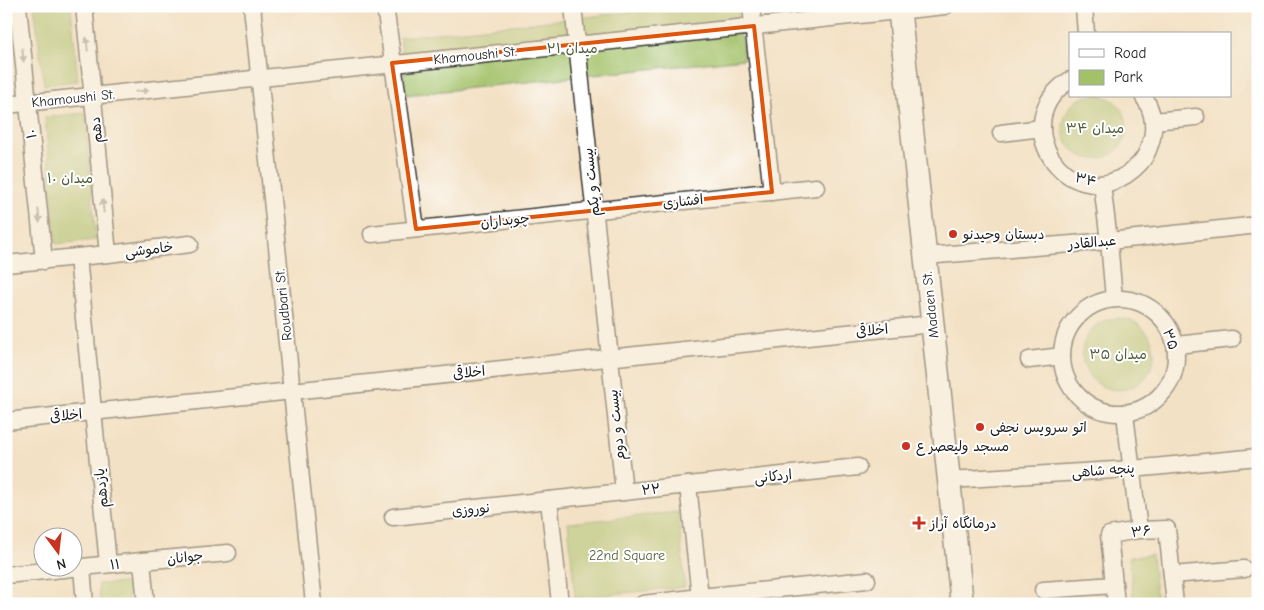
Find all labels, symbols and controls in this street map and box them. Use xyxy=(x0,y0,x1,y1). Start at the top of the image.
legend xyxy=(1069,32,1232,98)
one-way arrow xyxy=(83,36,91,52)
park label: میدان ۲۱ xyxy=(546,40,598,57)
street label: Khamoushi St. xyxy=(433,43,518,68)
text: Road xyxy=(1114,44,1146,62)
one-way arrow xyxy=(19,47,27,63)
text: Park xyxy=(1114,68,1143,86)
street label: Khamoushi St. xyxy=(31,86,116,111)
one-way arrow xyxy=(134,87,150,95)
street label: دهم xyxy=(87,116,108,144)
park label: میدان ۳۴ xyxy=(1066,120,1124,137)
street label: ۱۰ xyxy=(23,128,40,140)
street label: بیست و یکم xyxy=(579,147,606,217)
street label: ۳۴ xyxy=(1073,169,1099,190)
park label: میدان ۱۰ xyxy=(47,170,93,187)
street label: افشاری xyxy=(662,191,704,212)
one-way arrow xyxy=(99,198,107,214)
one-way arrow xyxy=(35,209,43,225)
street label: چوبداران xyxy=(480,209,530,233)
place label: دبستان وحیدنو xyxy=(962,226,1045,243)
marker: دبستان وحیدنو xyxy=(947,228,959,240)
street label: عبدالقادر xyxy=(1066,232,1117,253)
street label: خاموشی xyxy=(124,238,174,261)
street label: Roudbari St. xyxy=(271,268,296,342)
street label: Madaen St. xyxy=(919,271,942,339)
street label: اخلاقی xyxy=(855,320,889,341)
street label: ۳۵ xyxy=(1159,326,1182,352)
park label: میدان ۳۵ xyxy=(1089,346,1147,363)
street label: اخلاقی xyxy=(452,362,486,383)
street label: بیست و دوم xyxy=(604,388,631,461)
street label: اخلاقی xyxy=(49,405,83,426)
place label: اتو سرویس نجفی xyxy=(990,419,1087,437)
marker: اتو سرویس نجفی xyxy=(974,421,986,433)
place label: مسجد ولیعصر ع xyxy=(916,438,1009,456)
marker: مسجد ولیعصر ع xyxy=(900,440,912,452)
street label: پنجه شاهی xyxy=(1071,460,1135,482)
street label: اردکانی xyxy=(753,466,793,487)
street label: یازدهم xyxy=(91,467,114,509)
street label: ۲۲ xyxy=(641,480,661,499)
street label: نوروزی xyxy=(451,499,491,520)
place label: درمانگاه آراز xyxy=(929,515,997,532)
marker: درمانگاه آراز xyxy=(912,516,926,530)
street label: ۳۶ xyxy=(1130,522,1152,541)
north arrow xyxy=(32,528,82,578)
street label: جوانان xyxy=(166,547,204,568)
park label: 22nd Square xyxy=(589,547,665,564)
text: N xyxy=(55,555,68,573)
street label: ۱۱ xyxy=(109,556,121,573)

